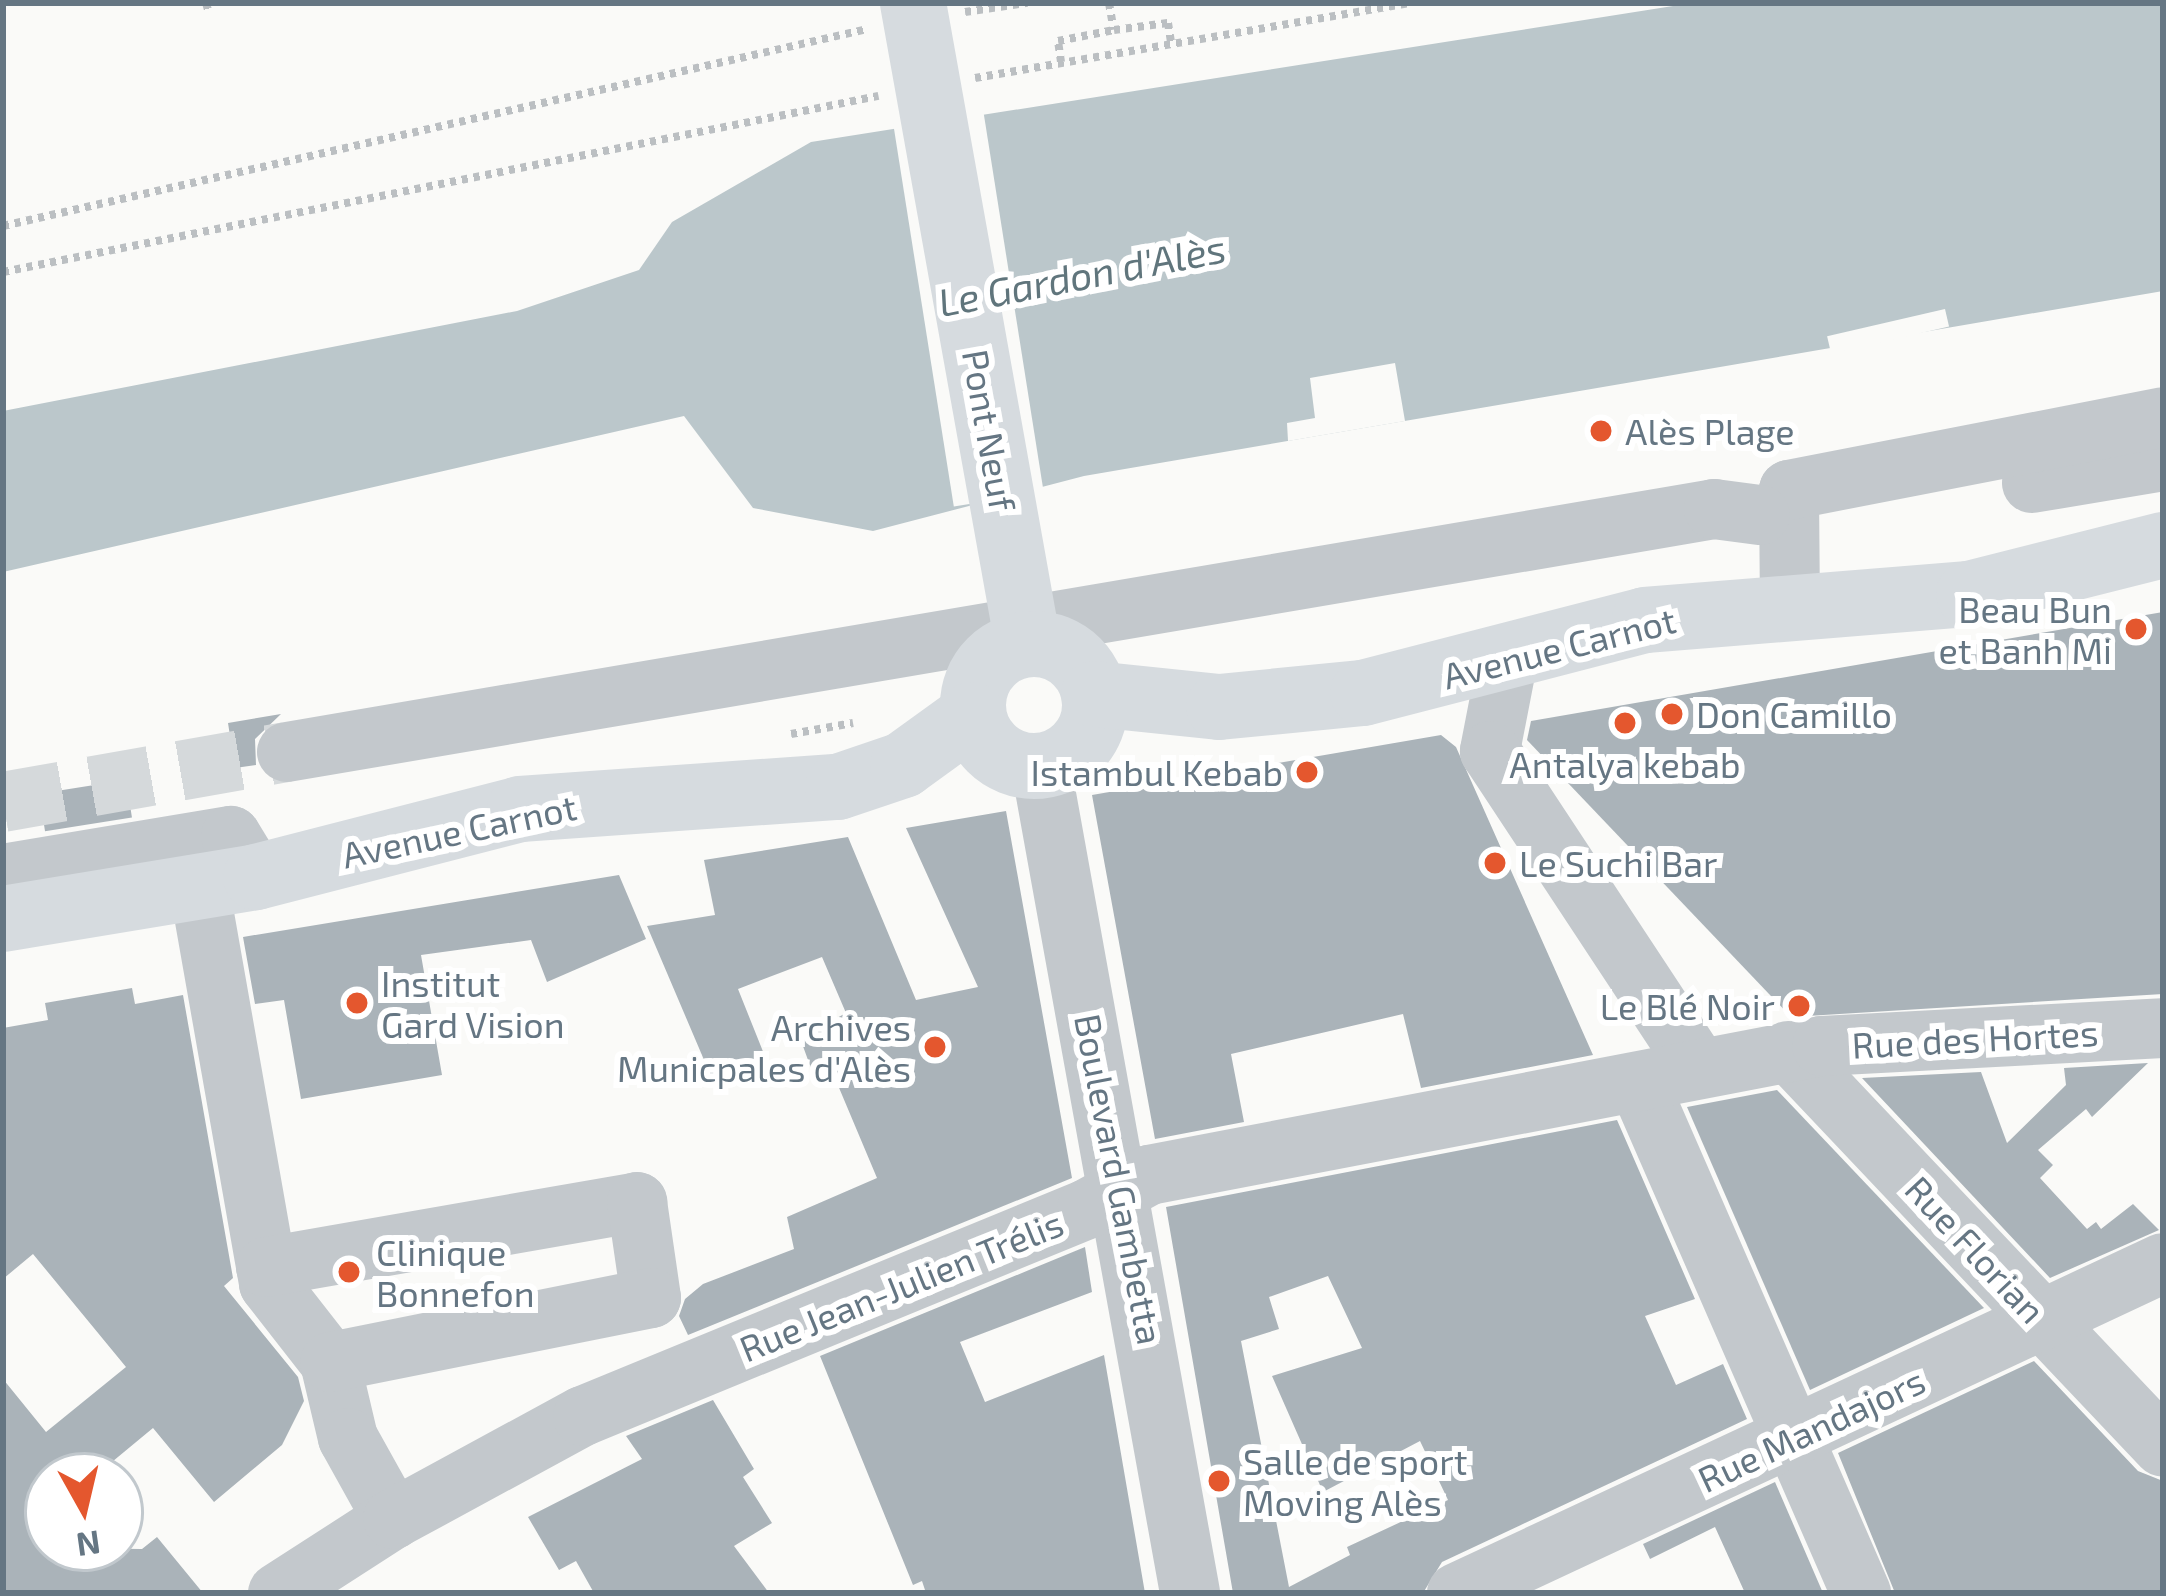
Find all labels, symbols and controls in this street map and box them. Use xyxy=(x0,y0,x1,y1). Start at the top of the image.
water label: Le Gardon d'Alès xyxy=(934,224,1230,326)
street label: Pont Neuf xyxy=(955,346,1025,514)
place label: Alès Plage xyxy=(1625,409,1795,453)
marker: Alès Plage xyxy=(1588,418,1614,444)
place label: Beau Bun et Banh Mi xyxy=(1938,586,2112,671)
street label: Avenue Carnot xyxy=(1438,597,1680,697)
marker: Beau Bun et Banh Mi xyxy=(2123,616,2149,642)
place label: Don Camillo xyxy=(1696,692,1892,736)
marker: Don Camillo xyxy=(1659,701,1685,727)
marker: Antalya kebab xyxy=(1612,710,1638,736)
place label: Antalya kebab xyxy=(1509,742,1741,786)
place label: Istambul Kebab xyxy=(1030,750,1283,794)
marker: Istambul Kebab xyxy=(1294,759,1320,785)
street label: Avenue Carnot xyxy=(338,784,580,876)
place label: Le Suchi Bar xyxy=(1519,841,1718,885)
marker: Le Suchi Bar xyxy=(1482,850,1508,876)
place label: Institut Gard Vision xyxy=(381,960,566,1045)
place label: Le Blé Noir xyxy=(1600,984,1775,1028)
marker: Institut Gard Vision xyxy=(344,990,370,1016)
marker: Le Blé Noir xyxy=(1786,993,1812,1019)
place label: Archives Municpales d'Alès xyxy=(617,1004,911,1089)
street label: Boulevard Gambetta xyxy=(1067,1010,1173,1348)
street label: Rue des Hortes xyxy=(1851,1010,2099,1066)
marker: Archives Municpales d'Alès xyxy=(922,1034,948,1060)
street label: Rue Florian xyxy=(1897,1167,2055,1331)
street label: Rue Jean-Julien Trélis xyxy=(732,1200,1070,1370)
place label: Clinique Bonnefon xyxy=(376,1229,535,1314)
marker: Clinique Bonnefon xyxy=(333,1256,365,1288)
street label: Rue Mandajors xyxy=(1691,1358,1931,1500)
place label: Salle de sport Moving Alès xyxy=(1243,1438,1467,1523)
north arrow xyxy=(24,1452,144,1572)
marker: Salle de sport Moving Alès xyxy=(1206,1468,1232,1494)
text: N xyxy=(74,1523,103,1566)

